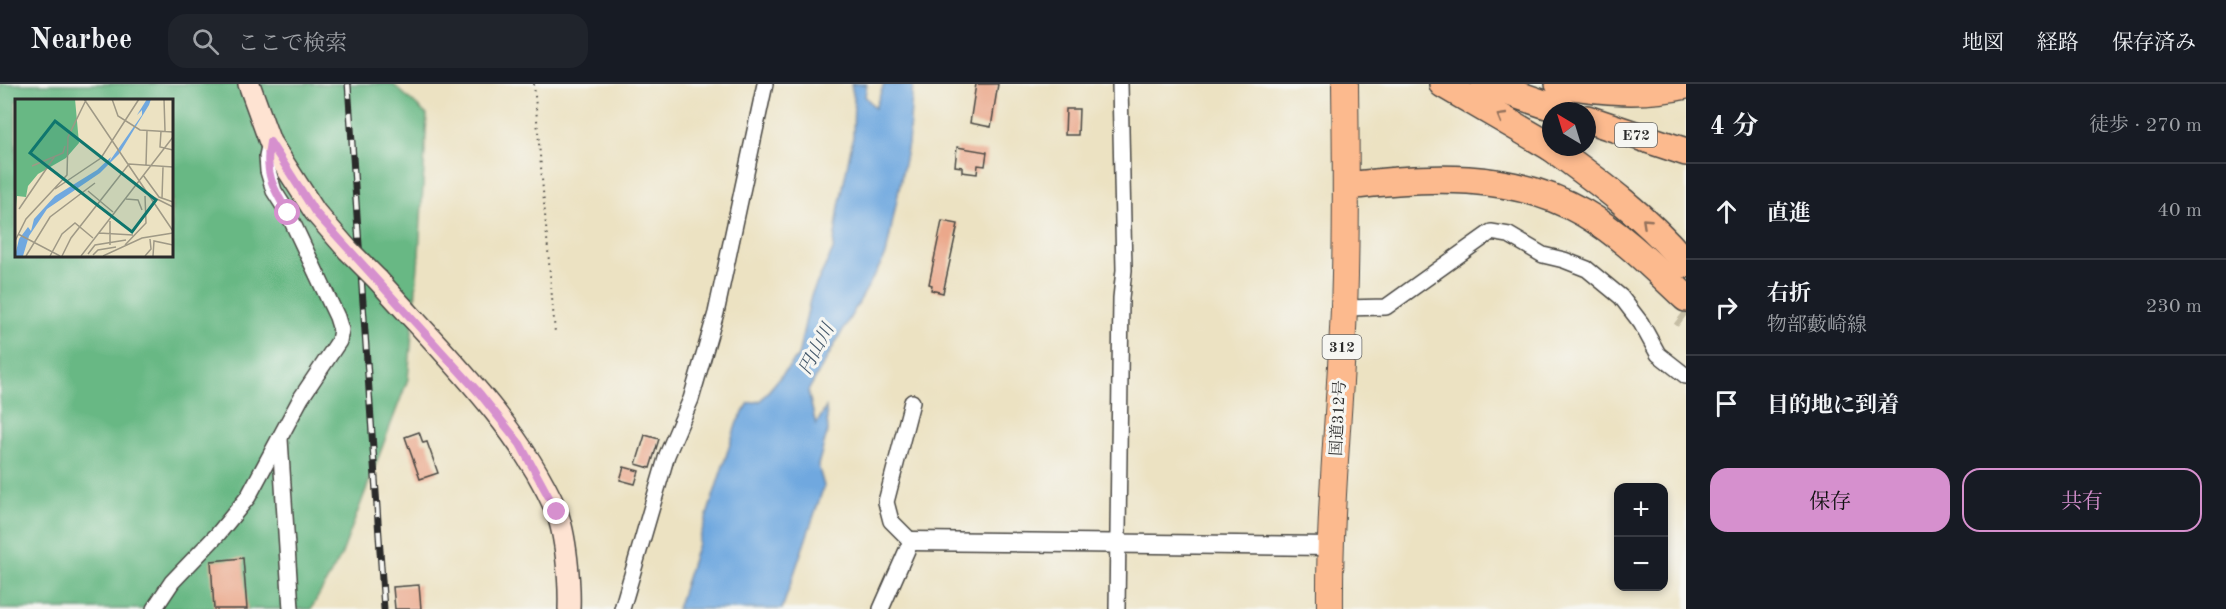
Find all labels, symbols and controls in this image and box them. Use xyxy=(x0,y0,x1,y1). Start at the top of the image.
search box xyxy=(168,14,588,68)
icon: search xyxy=(189,25,222,58)
text: Nearbee xyxy=(30,27,132,55)
text: ここで検索 xyxy=(237,33,347,55)
text: 地図 xyxy=(1962,33,2004,54)
text: 経路 xyxy=(2037,33,2079,54)
text: 保存済み xyxy=(2112,33,2196,54)
inset map xyxy=(15,99,172,256)
north arrow xyxy=(1542,102,1596,156)
one-way arrow xyxy=(1497,112,1507,124)
text: 4 分 xyxy=(1710,114,1758,140)
text: 徒歩 · 270 m xyxy=(2089,116,2202,136)
road number: E72 xyxy=(1615,123,1657,147)
icon: ahead xyxy=(1710,195,1743,228)
route start xyxy=(274,199,300,225)
text: 40 m xyxy=(2157,201,2202,221)
text: 直進 xyxy=(1767,203,1811,225)
one-way arrow xyxy=(1642,218,1652,229)
text: 右折 xyxy=(1767,283,1811,305)
icon: right xyxy=(1710,291,1743,324)
text: 230 m xyxy=(2146,297,2202,317)
text: 物部藪崎線 xyxy=(1767,316,1867,336)
water label: 円山川 xyxy=(795,319,838,378)
road number: 312 xyxy=(1322,335,1362,359)
street label: 国道312号 xyxy=(1327,380,1349,456)
icon: arrive xyxy=(1710,387,1743,420)
text: 目的地に到着 xyxy=(1767,395,1899,417)
button: 保存 xyxy=(1710,468,1950,532)
button: 共有 xyxy=(1962,468,2202,532)
map controls xyxy=(1614,483,1668,591)
button: + xyxy=(1614,483,1668,537)
route end xyxy=(543,498,569,524)
button: − xyxy=(1614,537,1668,591)

